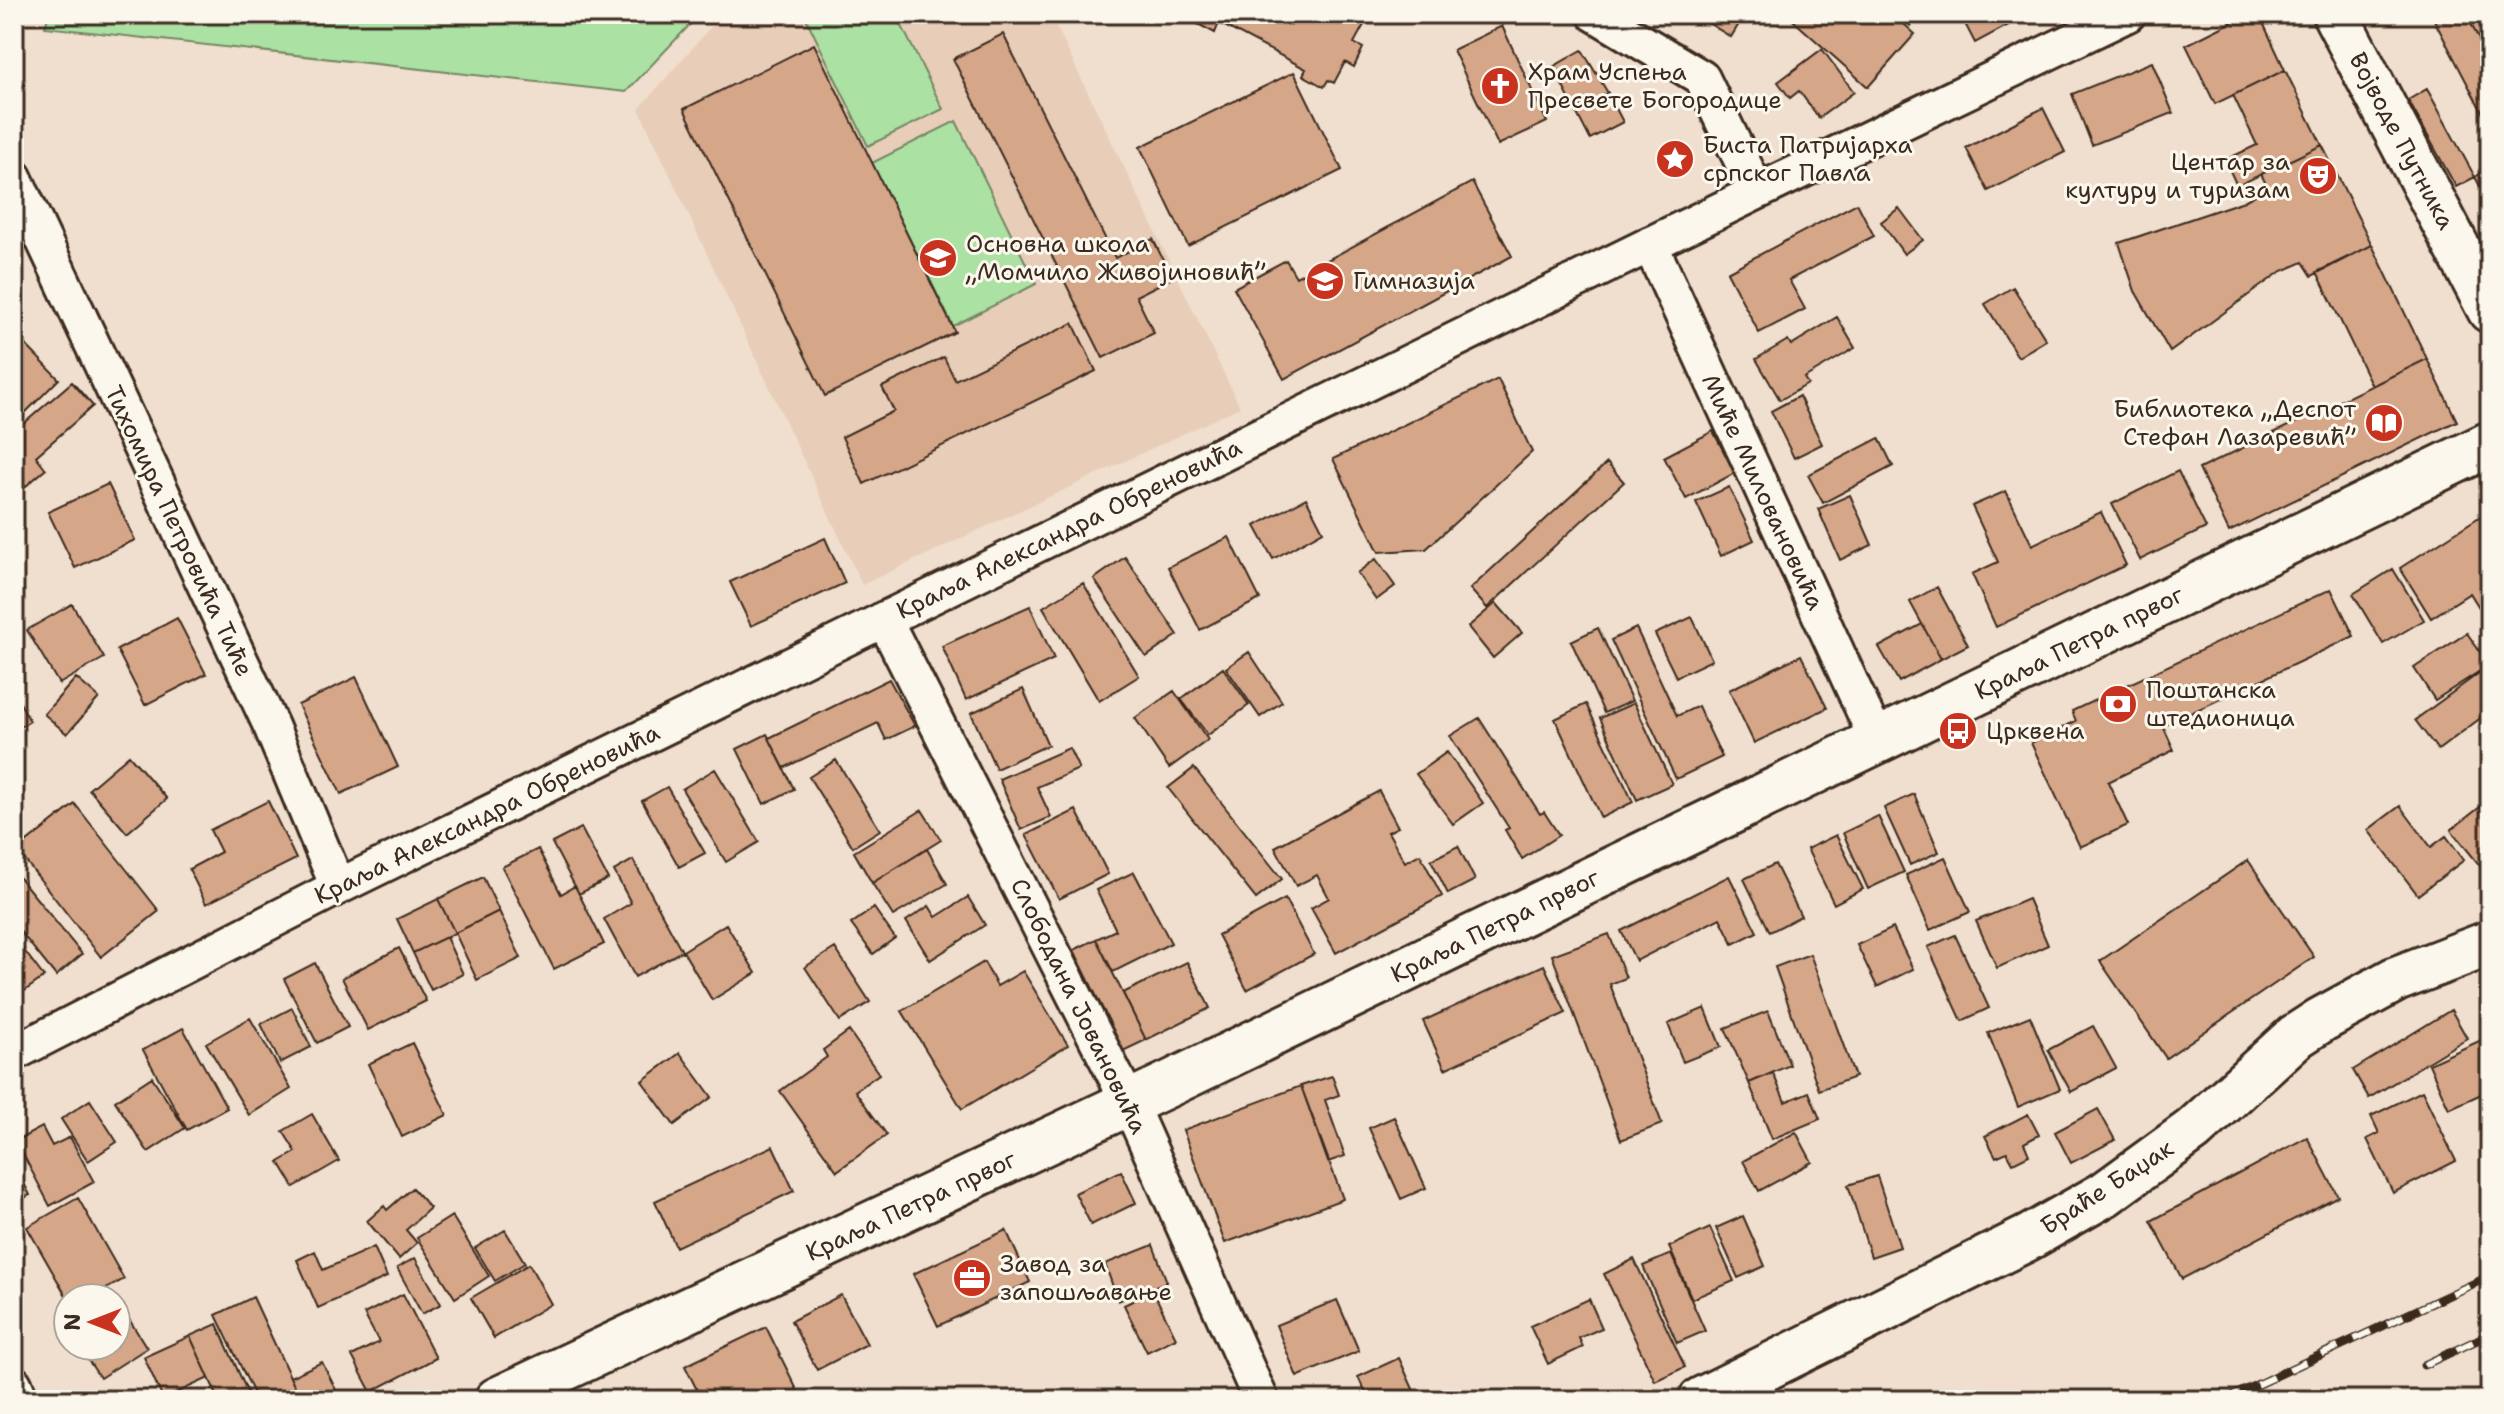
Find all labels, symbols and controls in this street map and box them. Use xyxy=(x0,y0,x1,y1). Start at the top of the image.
street label: Војводе Путника xyxy=(2342,47,2462,235)
place label: Храм Успења Пресвете Богородице xyxy=(1528,56,1782,116)
church icon: Храм Успења Пресвете Богородице xyxy=(1479,65,1521,107)
place label: Биста Патријарха српског Павла xyxy=(1703,129,1912,189)
place icon: Биста Патријарха српског Павла xyxy=(1654,138,1696,180)
place label: Центар за културу и туризам xyxy=(2065,146,2290,206)
theatre icon: Центар за културу и туризам xyxy=(2297,155,2339,197)
place label: Основна школа „Момчило Живојиновић” xyxy=(965,228,1266,288)
school or university icon: Основна школа „Момчило Живојиновић” xyxy=(917,237,959,279)
school or university icon: Гимназија xyxy=(1304,260,1346,302)
place label: Гимназија xyxy=(1353,265,1475,297)
street label: Миће Миловановића xyxy=(1694,369,1832,615)
street label: Тихомира Петровића Тиће xyxy=(97,380,261,682)
place label: Библиотека „Деспот Стефан Лазаревић” xyxy=(2113,393,2357,453)
library icon: Библиотека „Деспот Стефан Лазаревић” xyxy=(2363,402,2405,444)
street label: Краља Александра Обреновића xyxy=(891,431,1247,627)
street label: Краља Петра првог xyxy=(1969,578,2189,708)
place label: Поштанска штедионица xyxy=(2146,674,2295,734)
bank icon: Поштанска штедионица xyxy=(2097,683,2139,725)
bus stop icon: Црквена xyxy=(1937,710,1979,752)
place label: Црквена xyxy=(1986,715,2085,747)
street label: Краља Александра Обреновића xyxy=(309,716,665,912)
street label: Краља Петра првог xyxy=(1385,861,1605,991)
street label: Слободана Јовановића xyxy=(1003,873,1155,1139)
street label: Браће Баџак xyxy=(2034,1132,2180,1242)
street label: Краља Петра првог xyxy=(801,1143,1022,1269)
place label: Завод за запошљавање xyxy=(1000,1248,1172,1308)
office icon: Завод за запошљавање xyxy=(951,1257,993,1299)
north arrow xyxy=(52,1282,132,1362)
text: N xyxy=(58,1313,87,1331)

